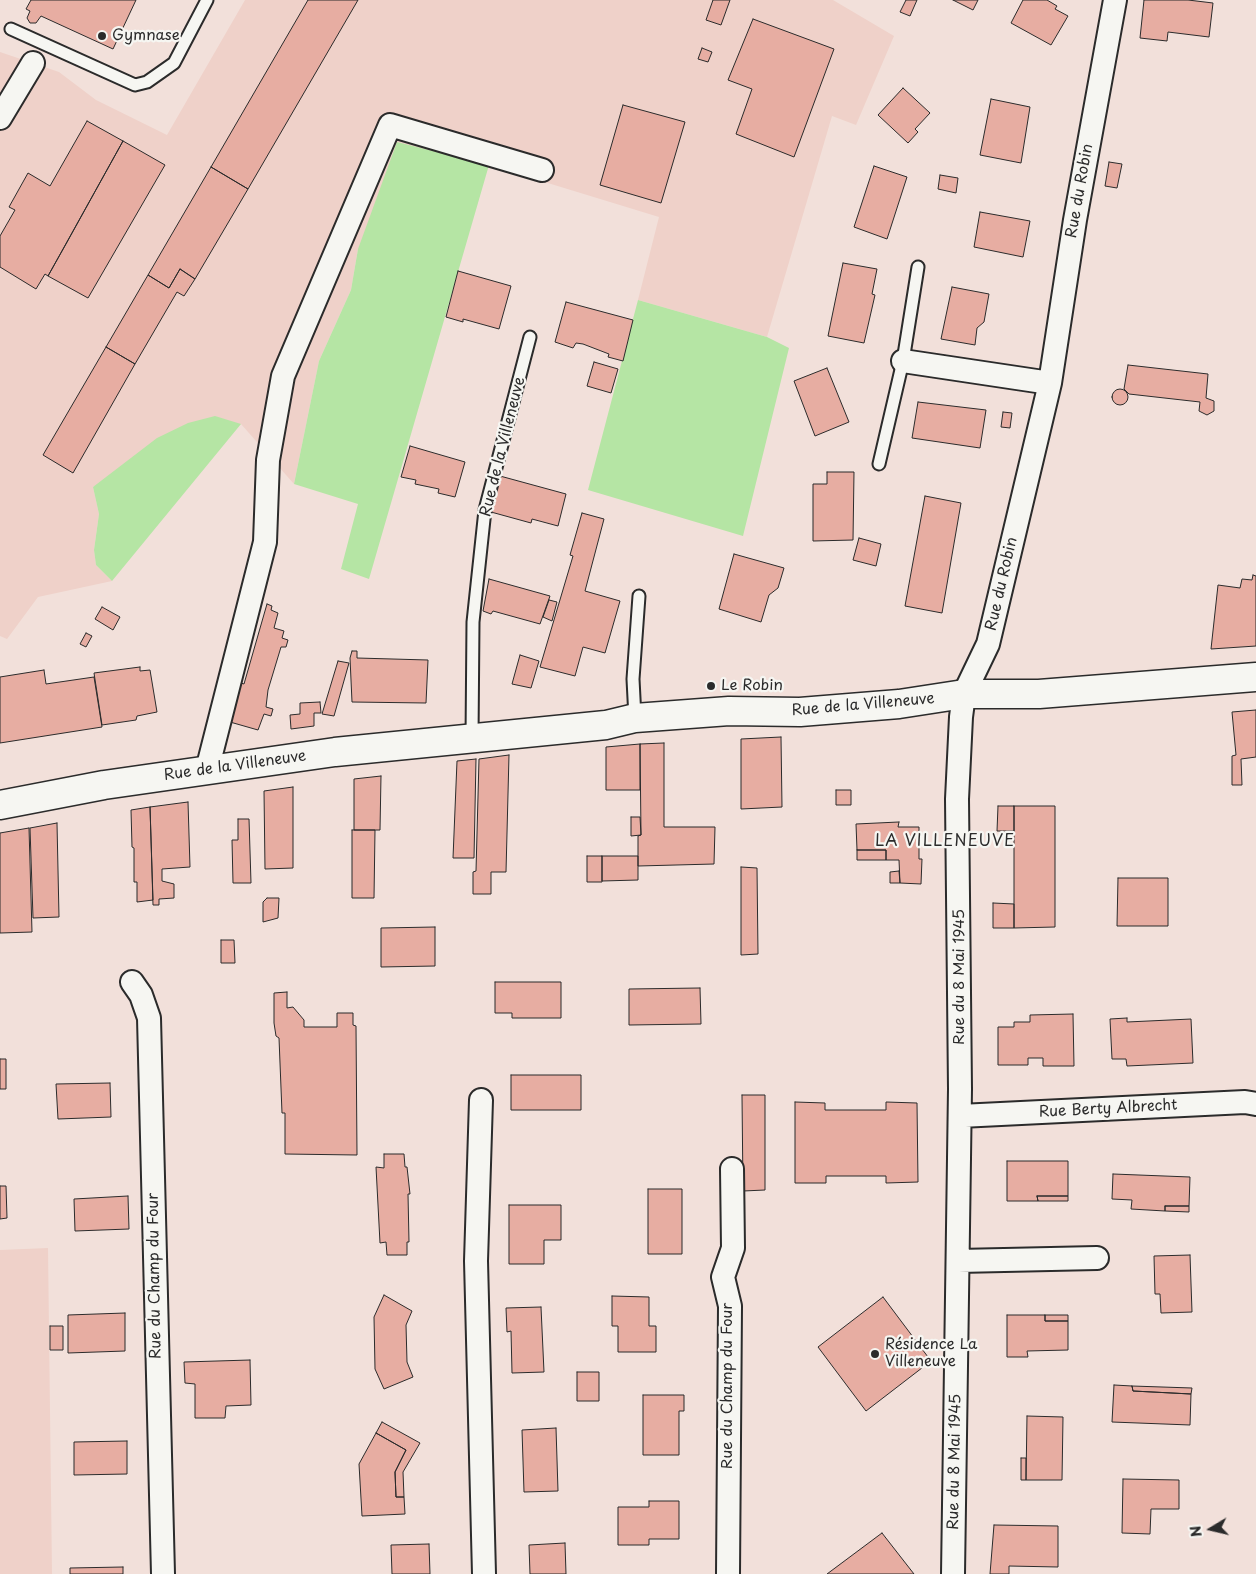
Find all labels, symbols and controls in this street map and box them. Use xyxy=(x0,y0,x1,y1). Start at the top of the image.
place label: Gymnase xyxy=(112,27,180,45)
marker: Gymnase xyxy=(96,30,108,42)
street label: Rue du Robin xyxy=(1063,142,1097,240)
street label: Rue de la Villeneuve xyxy=(477,375,529,519)
street label: Rue du Robin xyxy=(982,535,1022,633)
place label: Le Robin xyxy=(721,677,783,695)
marker: Le Robin xyxy=(705,680,717,692)
street label: Rue de la Villeneuve xyxy=(791,690,935,720)
street label: Rue de la Villeneuve xyxy=(163,747,307,785)
district label: LA VILLENEUVE xyxy=(875,832,1015,852)
street label: Rue du 8 Mai 1945 xyxy=(951,909,969,1045)
street label: Rue Berty Albrecht xyxy=(1038,1096,1178,1122)
street label: Rue du Champ du Four xyxy=(145,1193,165,1359)
street label: Rue du Champ du Four xyxy=(719,1303,737,1469)
place label: Résidence La Villeneuve xyxy=(885,1336,977,1371)
marker: Résidence La Villeneuve xyxy=(869,1348,881,1360)
street label: Rue du 8 Mai 1945 xyxy=(945,1394,965,1530)
north arrow xyxy=(1186,1504,1236,1554)
text: N xyxy=(1184,1524,1207,1539)

